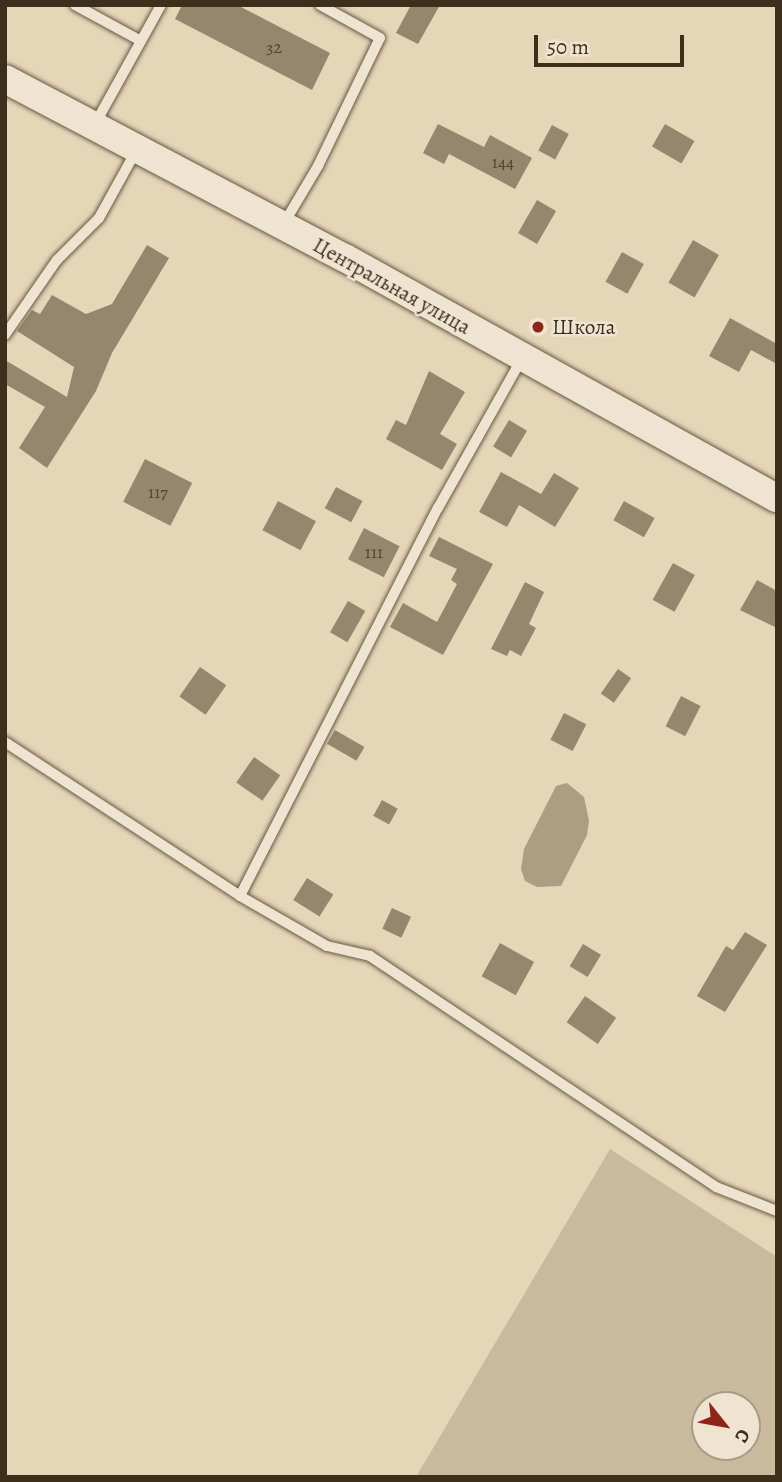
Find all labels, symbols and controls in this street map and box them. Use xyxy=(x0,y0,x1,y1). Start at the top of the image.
scale bar xyxy=(537,21,688,65)
text: 50 m xyxy=(547,33,589,61)
house number: 32 xyxy=(266,36,282,58)
house number: 144 xyxy=(492,151,514,173)
street label: Центральная улица xyxy=(309,232,475,340)
place label: Школа xyxy=(552,314,615,340)
marker: Школа xyxy=(530,319,546,335)
house number: 117 xyxy=(148,481,168,503)
house number: 111 xyxy=(365,541,383,563)
north arrow xyxy=(691,1391,761,1461)
text: С xyxy=(728,1424,756,1448)

